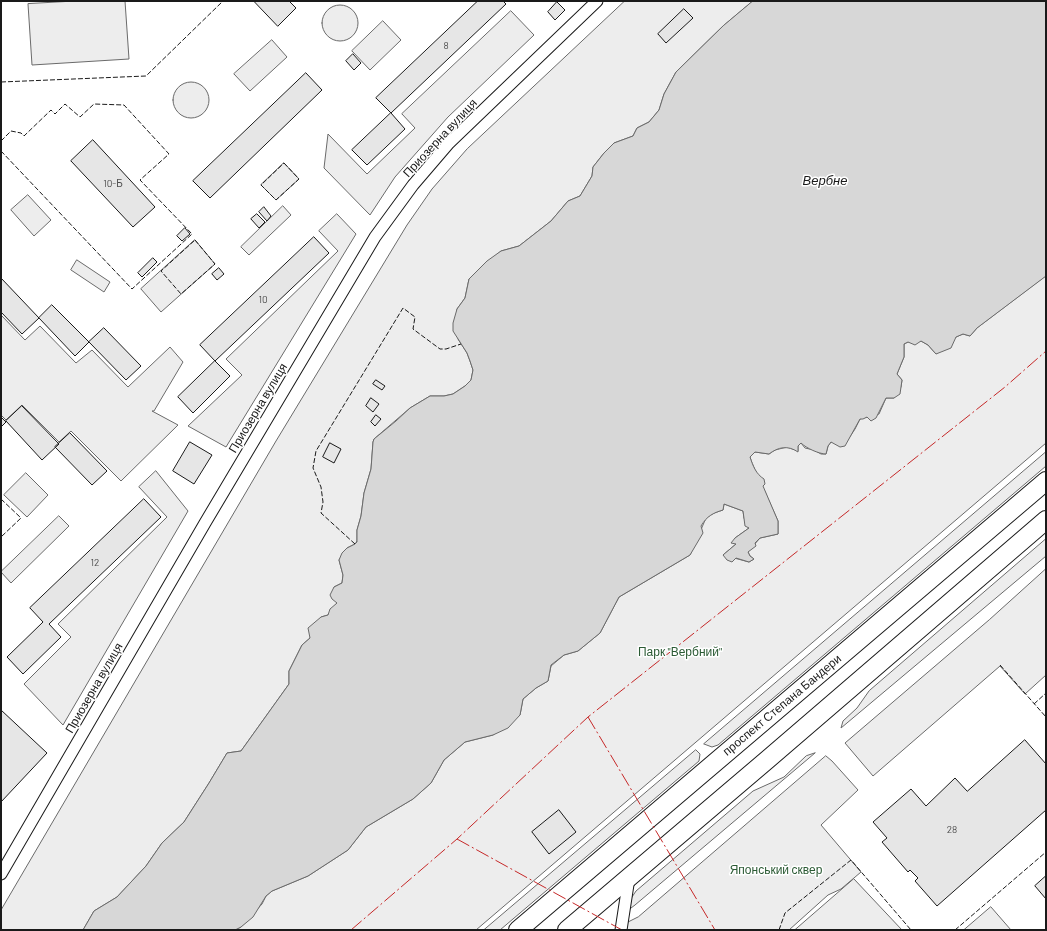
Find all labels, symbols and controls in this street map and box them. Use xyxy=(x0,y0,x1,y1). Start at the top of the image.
house number: 8 xyxy=(443,40,449,52)
street label: Приозерна вулиця xyxy=(400,96,480,180)
water label: Вербне xyxy=(803,173,847,189)
house number: 10-Б xyxy=(103,178,123,190)
house number: 10 xyxy=(258,294,268,306)
street label: Приозерна вулиця xyxy=(226,361,290,455)
house number: 12 xyxy=(91,557,99,569)
street label: Приозерна вулиця xyxy=(62,640,126,736)
park label: Парк "Вербний" xyxy=(638,645,722,659)
street label: проспект Степана Бандери xyxy=(720,651,844,759)
house number: 28 xyxy=(947,824,957,836)
park label: Японський сквер xyxy=(730,863,822,877)

